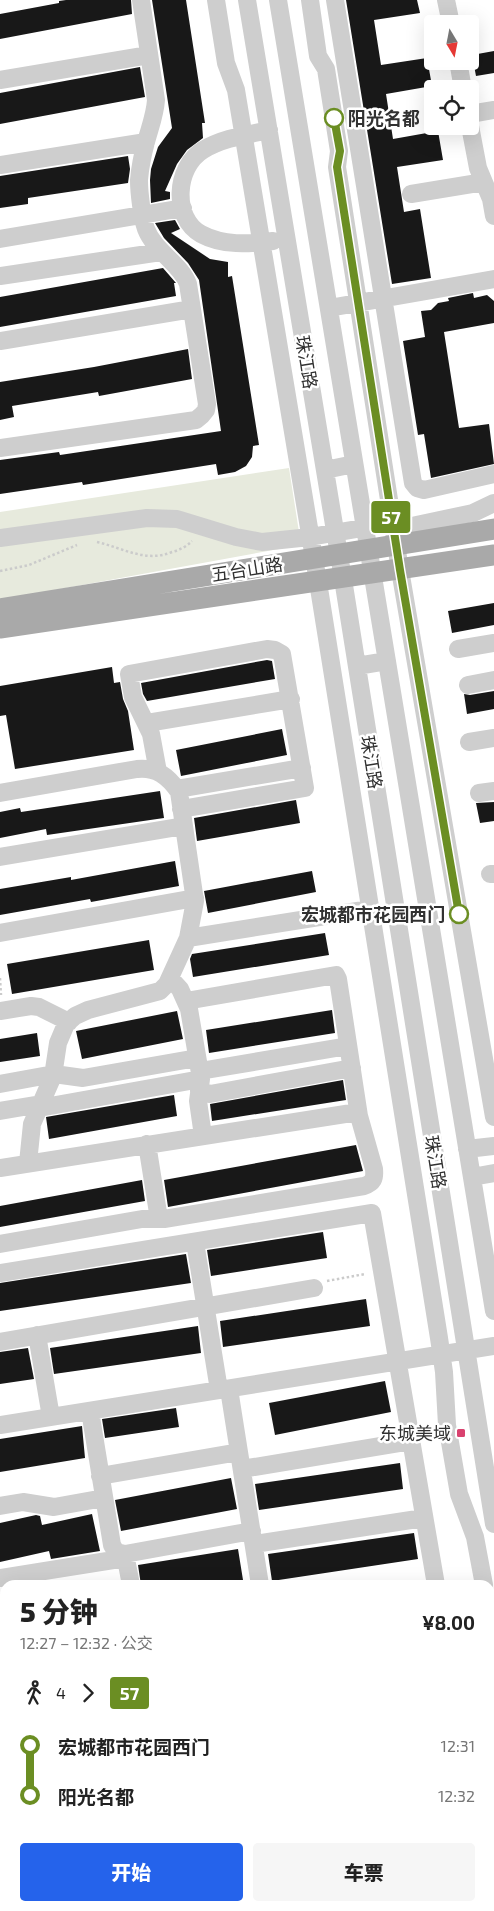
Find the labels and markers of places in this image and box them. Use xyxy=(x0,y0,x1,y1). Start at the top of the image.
place label: 阳光名都 xyxy=(348,107,420,129)
marker: 阳光名都 xyxy=(324,108,344,128)
place label: 宏城都市花园西门 xyxy=(301,903,445,925)
marker: 宏城都市花园西门 xyxy=(449,904,469,924)
place label: 东城美域 xyxy=(379,1422,451,1444)
marker: 东城美域 xyxy=(455,1427,467,1439)

